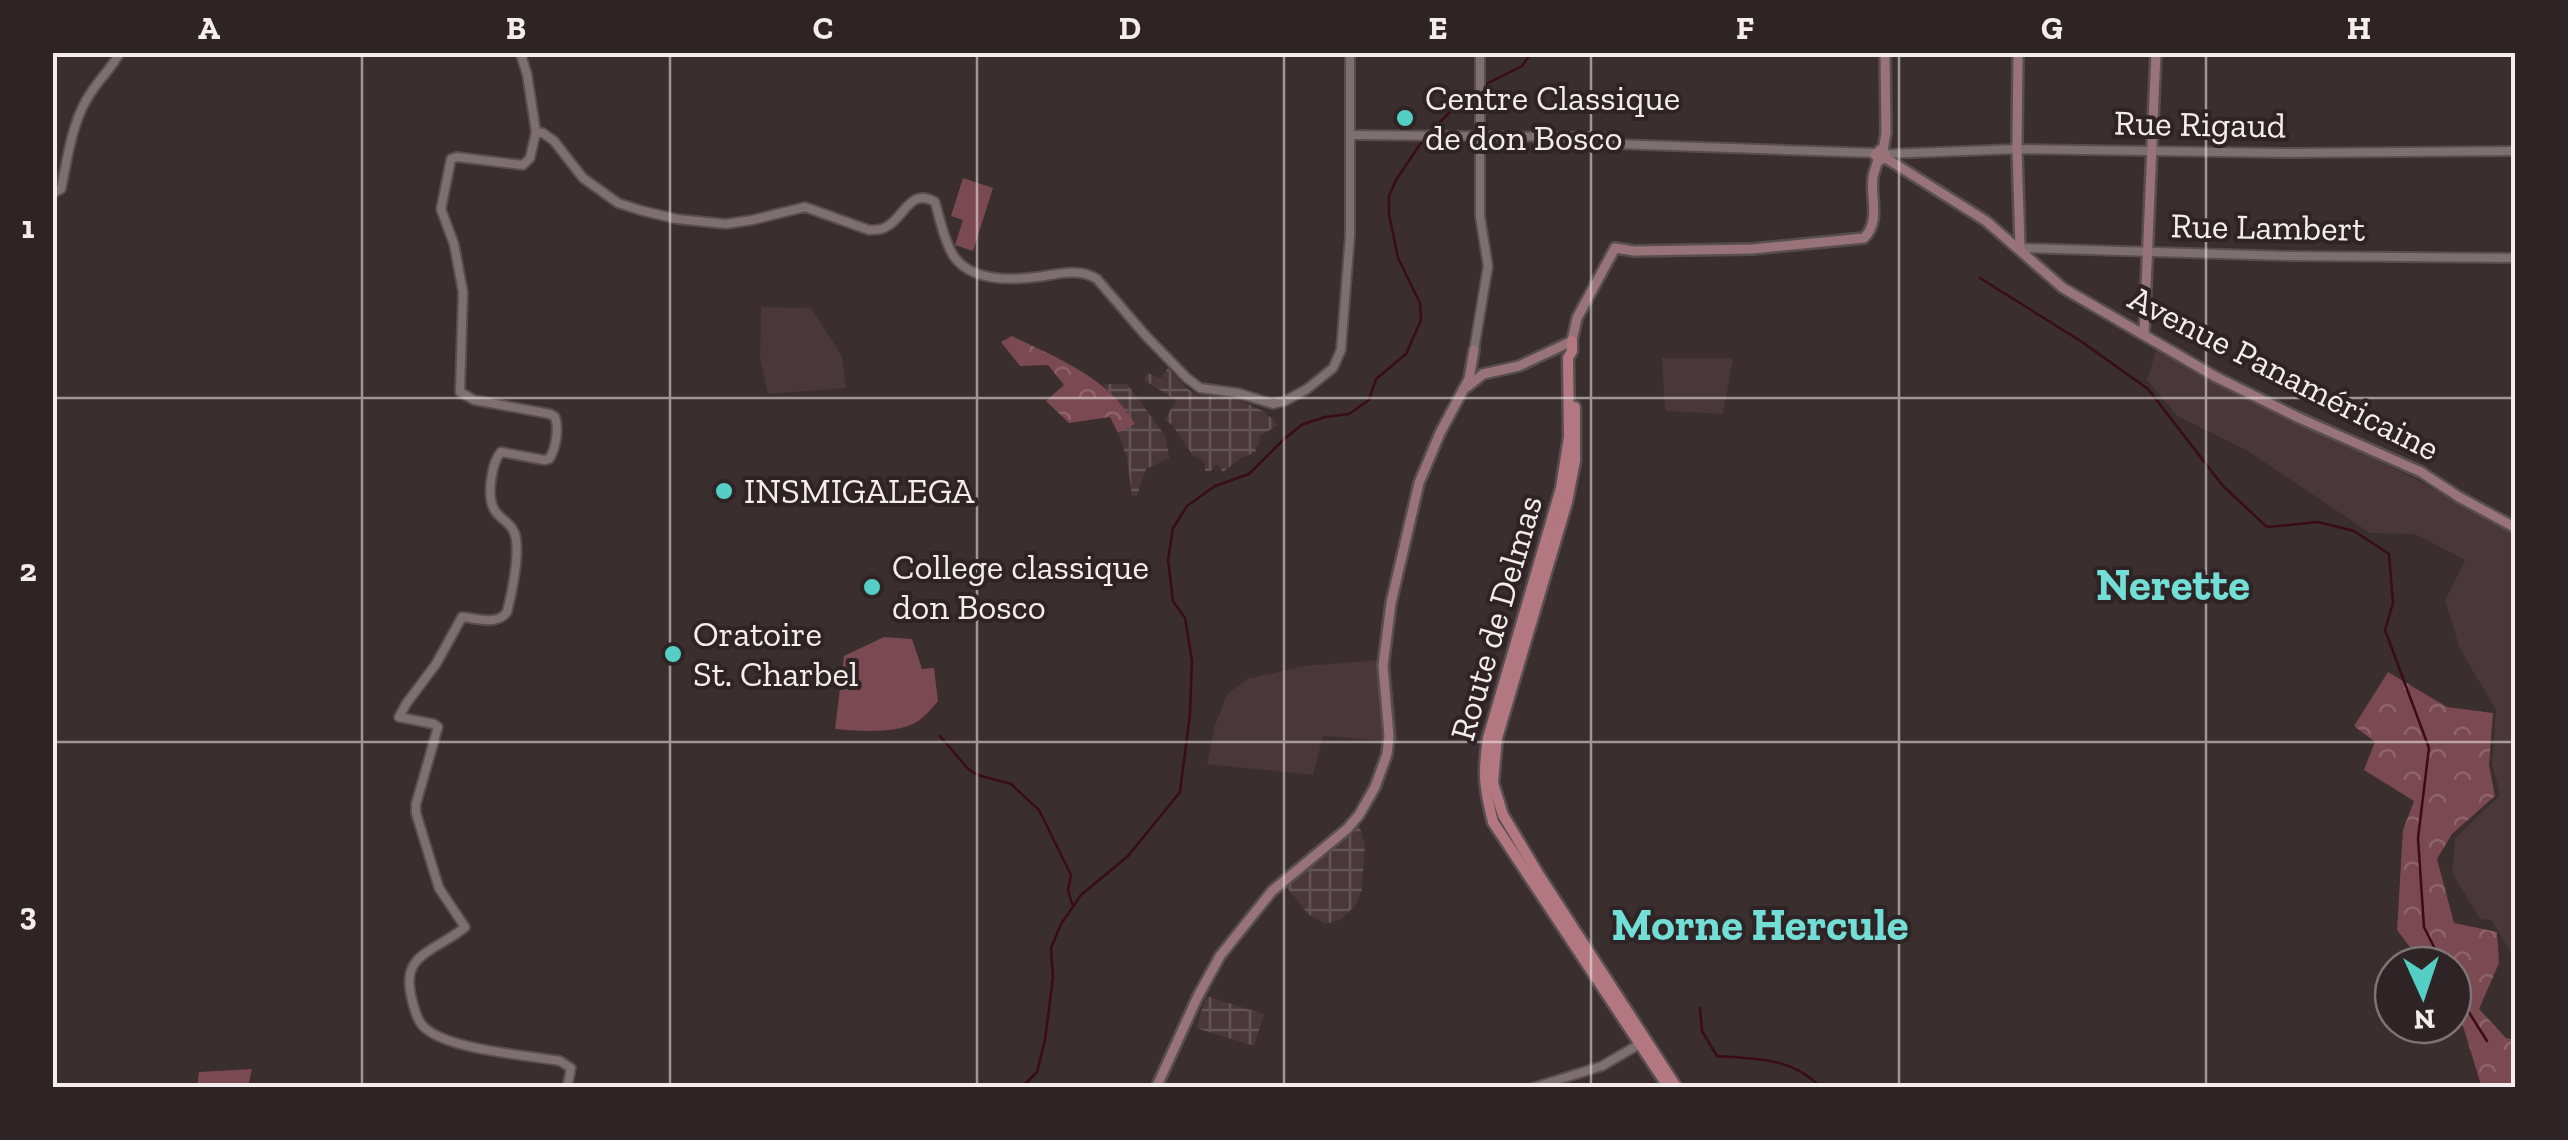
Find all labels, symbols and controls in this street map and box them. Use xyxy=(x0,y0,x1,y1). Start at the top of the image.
text: A xyxy=(198,9,220,47)
text: B xyxy=(506,9,526,47)
text: C xyxy=(813,9,833,47)
text: D xyxy=(1119,9,1141,47)
text: E xyxy=(1429,9,1447,47)
text: F xyxy=(1736,9,1754,47)
text: G xyxy=(2041,9,2063,47)
text: H xyxy=(2347,9,2371,47)
place label: Centre Classique de don Bosco xyxy=(1425,77,1680,159)
street label: Rue Rigaud xyxy=(2114,102,2286,146)
marker: Centre Classique de don Bosco xyxy=(1394,107,1416,129)
street label: Rue Lambert xyxy=(2170,204,2366,250)
text: 1 xyxy=(22,208,35,246)
street label: Avenue Panaméricaine xyxy=(2122,276,2446,470)
place label: INSMIGALEGA xyxy=(744,470,975,512)
marker: INSMIGALEGA xyxy=(713,480,735,502)
street label: Route de Delmas xyxy=(1441,491,1551,745)
place label: College classique don Bosco xyxy=(892,546,1149,628)
text: 2 xyxy=(19,551,37,589)
district label: Nerette xyxy=(2096,558,2250,612)
marker: College classique don Bosco xyxy=(861,576,883,598)
place label: Oratoire St. Charbel xyxy=(693,613,858,695)
marker: Oratoire St. Charbel xyxy=(662,643,684,665)
text: 3 xyxy=(19,895,37,933)
district label: Morne Hercule xyxy=(1612,898,1908,952)
north arrow xyxy=(2373,945,2473,1045)
text: N xyxy=(2413,1002,2436,1037)

